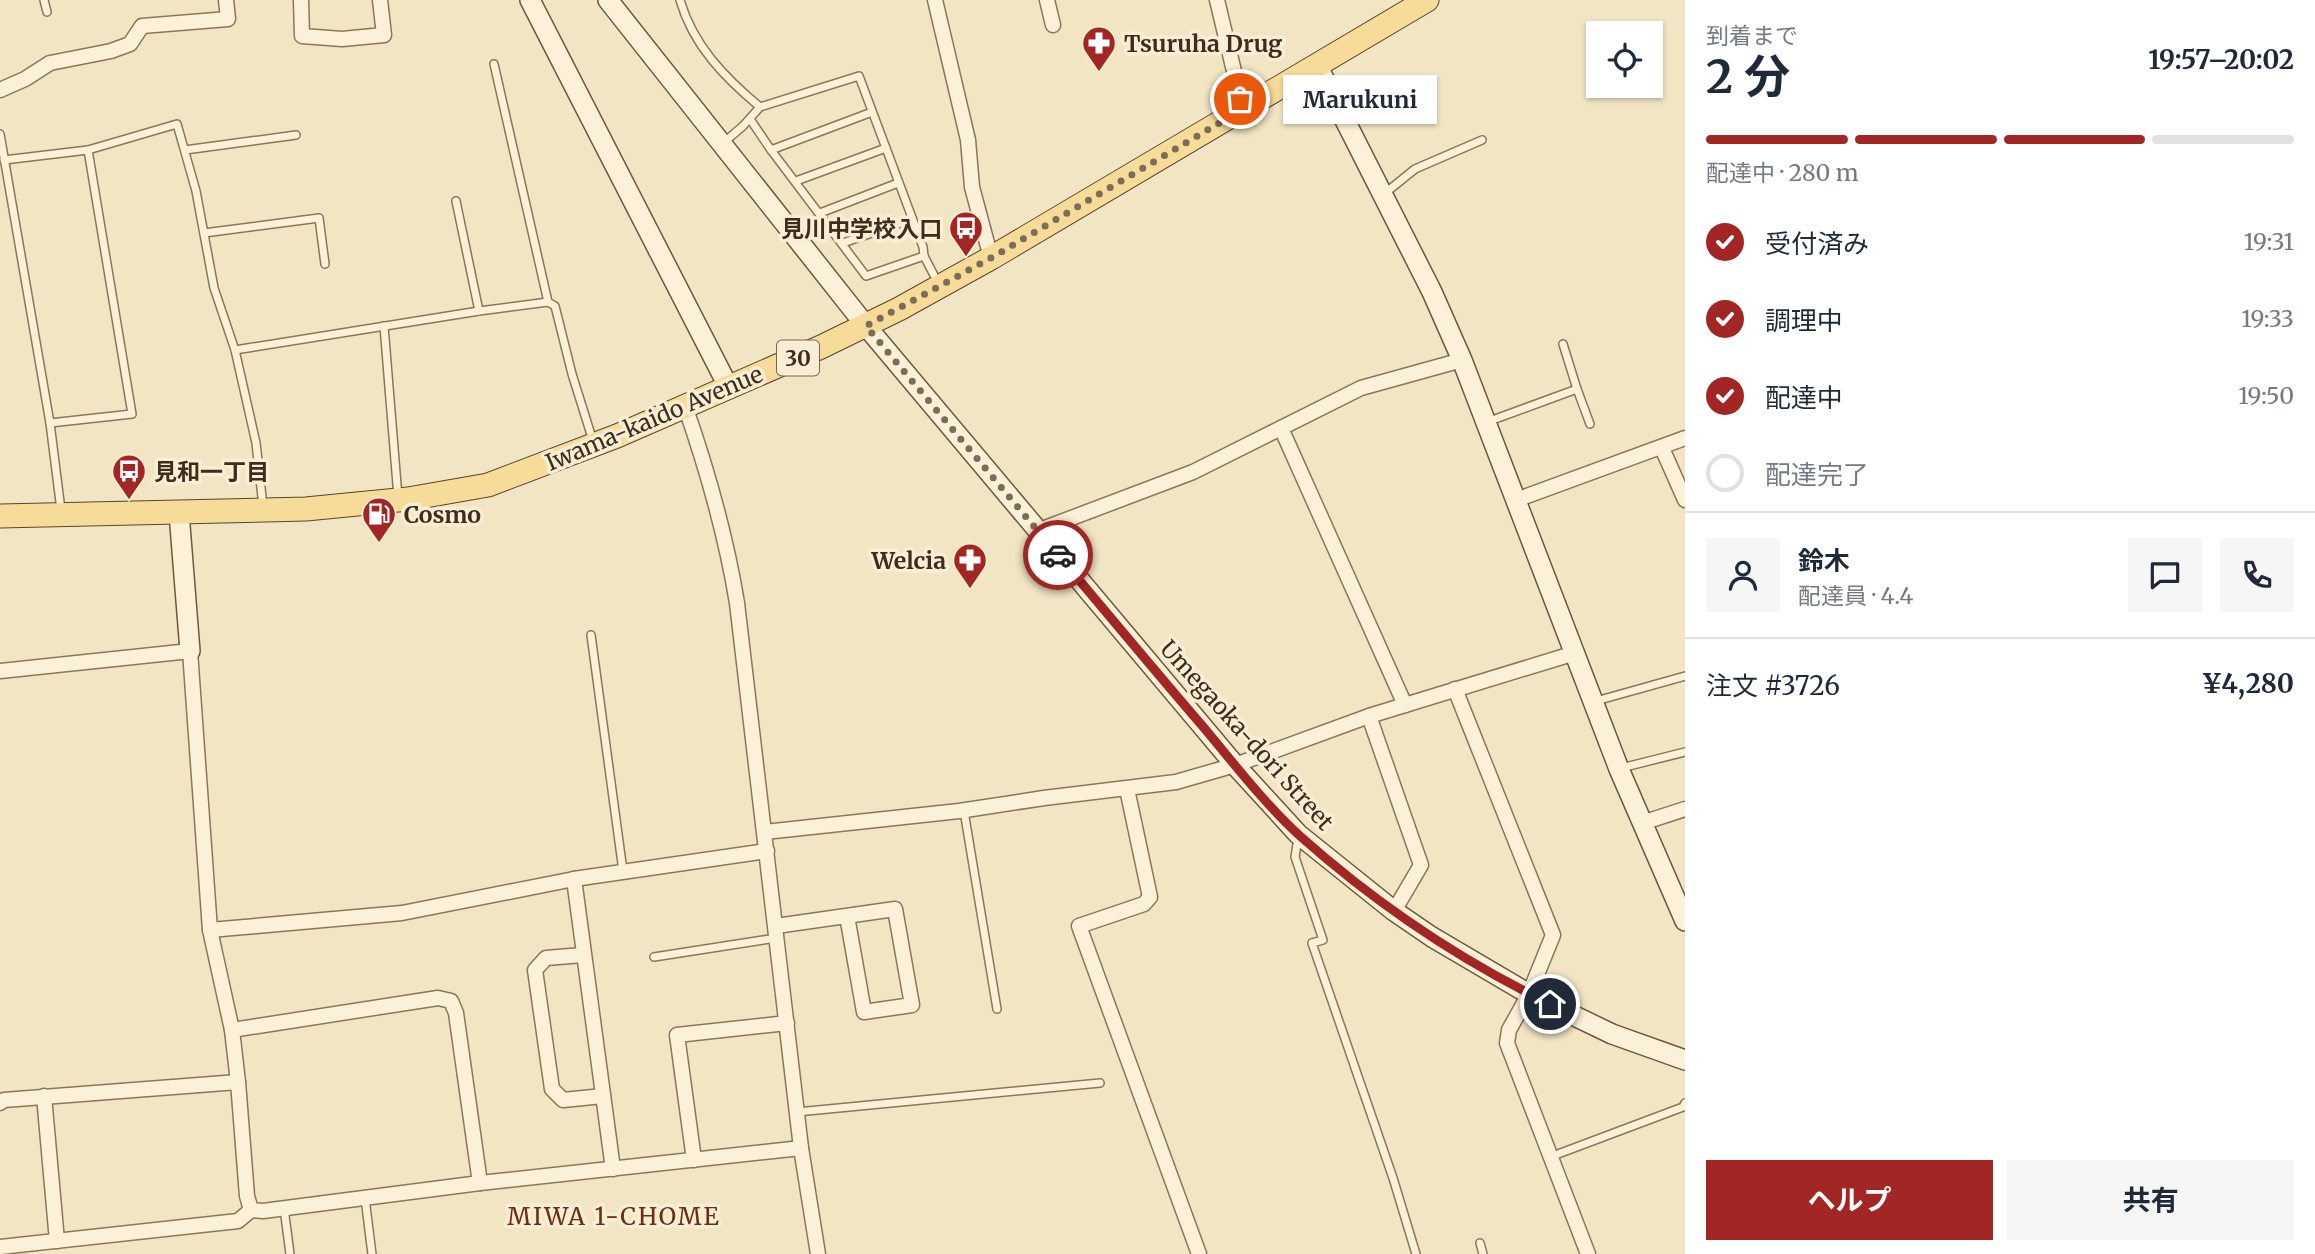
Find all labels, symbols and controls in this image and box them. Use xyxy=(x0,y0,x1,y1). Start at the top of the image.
map controls xyxy=(1586,21,1663,98)
button: locate xyxy=(1586,21,1663,98)
text: 到着まで xyxy=(1706,21,1798,50)
pharmacy icon: Tsuruha Drug xyxy=(1080,24,1118,73)
place label: Tsuruha Drug xyxy=(1124,29,1283,58)
text: 19:57–20:02 xyxy=(2148,43,2294,76)
text: 2 分 xyxy=(1706,48,1790,106)
pin xyxy=(1210,69,1270,129)
callout: Marukuni xyxy=(1282,74,1436,124)
icon: bag xyxy=(1221,80,1259,118)
text: Marukuni xyxy=(1303,85,1417,114)
text: 配達中 · 280 m xyxy=(1706,158,1859,187)
bus stop icon: 見川中学校入口 xyxy=(947,209,985,258)
place label: 見川中学校入口 xyxy=(781,214,942,243)
icon: check xyxy=(1706,223,1744,261)
text: 受付済み xyxy=(1765,227,1869,260)
text: 19:31 xyxy=(2244,227,2294,256)
icon: check xyxy=(1706,300,1744,338)
text: 調理中 xyxy=(1765,304,1843,337)
text: 19:33 xyxy=(2241,304,2294,333)
road number: 30 xyxy=(777,340,819,376)
street label: Iwama-kaido Avenue xyxy=(541,359,767,477)
icon: check xyxy=(1706,377,1744,415)
text: 配達中 xyxy=(1765,381,1843,414)
text: 19:50 xyxy=(2238,381,2294,410)
bus stop icon: 見和一丁目 xyxy=(110,452,148,501)
place label: 見和一丁目 xyxy=(154,457,269,486)
text: 配達完了 xyxy=(1765,458,1869,491)
fuel station icon: Cosmo xyxy=(360,495,398,544)
place label: Cosmo xyxy=(404,500,481,529)
courier xyxy=(1023,520,1093,590)
icon: car xyxy=(1039,536,1077,574)
button: person xyxy=(1706,538,1780,612)
button: chat xyxy=(2128,538,2202,612)
button: phone xyxy=(2220,538,2294,612)
pharmacy icon: Welcia xyxy=(951,541,989,590)
text: 鈴木 xyxy=(1798,544,1850,577)
place label: Welcia xyxy=(871,546,946,575)
text: 配達員 · 4.4 xyxy=(1798,581,1914,610)
street label: Umegaoka-dori Street xyxy=(1154,634,1340,836)
text: ¥4,280 xyxy=(2202,667,2294,700)
text: 注文 #3726 xyxy=(1706,669,1840,702)
pin xyxy=(1520,974,1580,1034)
icon: home xyxy=(1531,985,1569,1023)
button: ヘルプ xyxy=(1706,1160,1993,1240)
button: 共有 xyxy=(2007,1160,2294,1240)
district label: MIWA 1-CHOME xyxy=(507,1201,721,1232)

